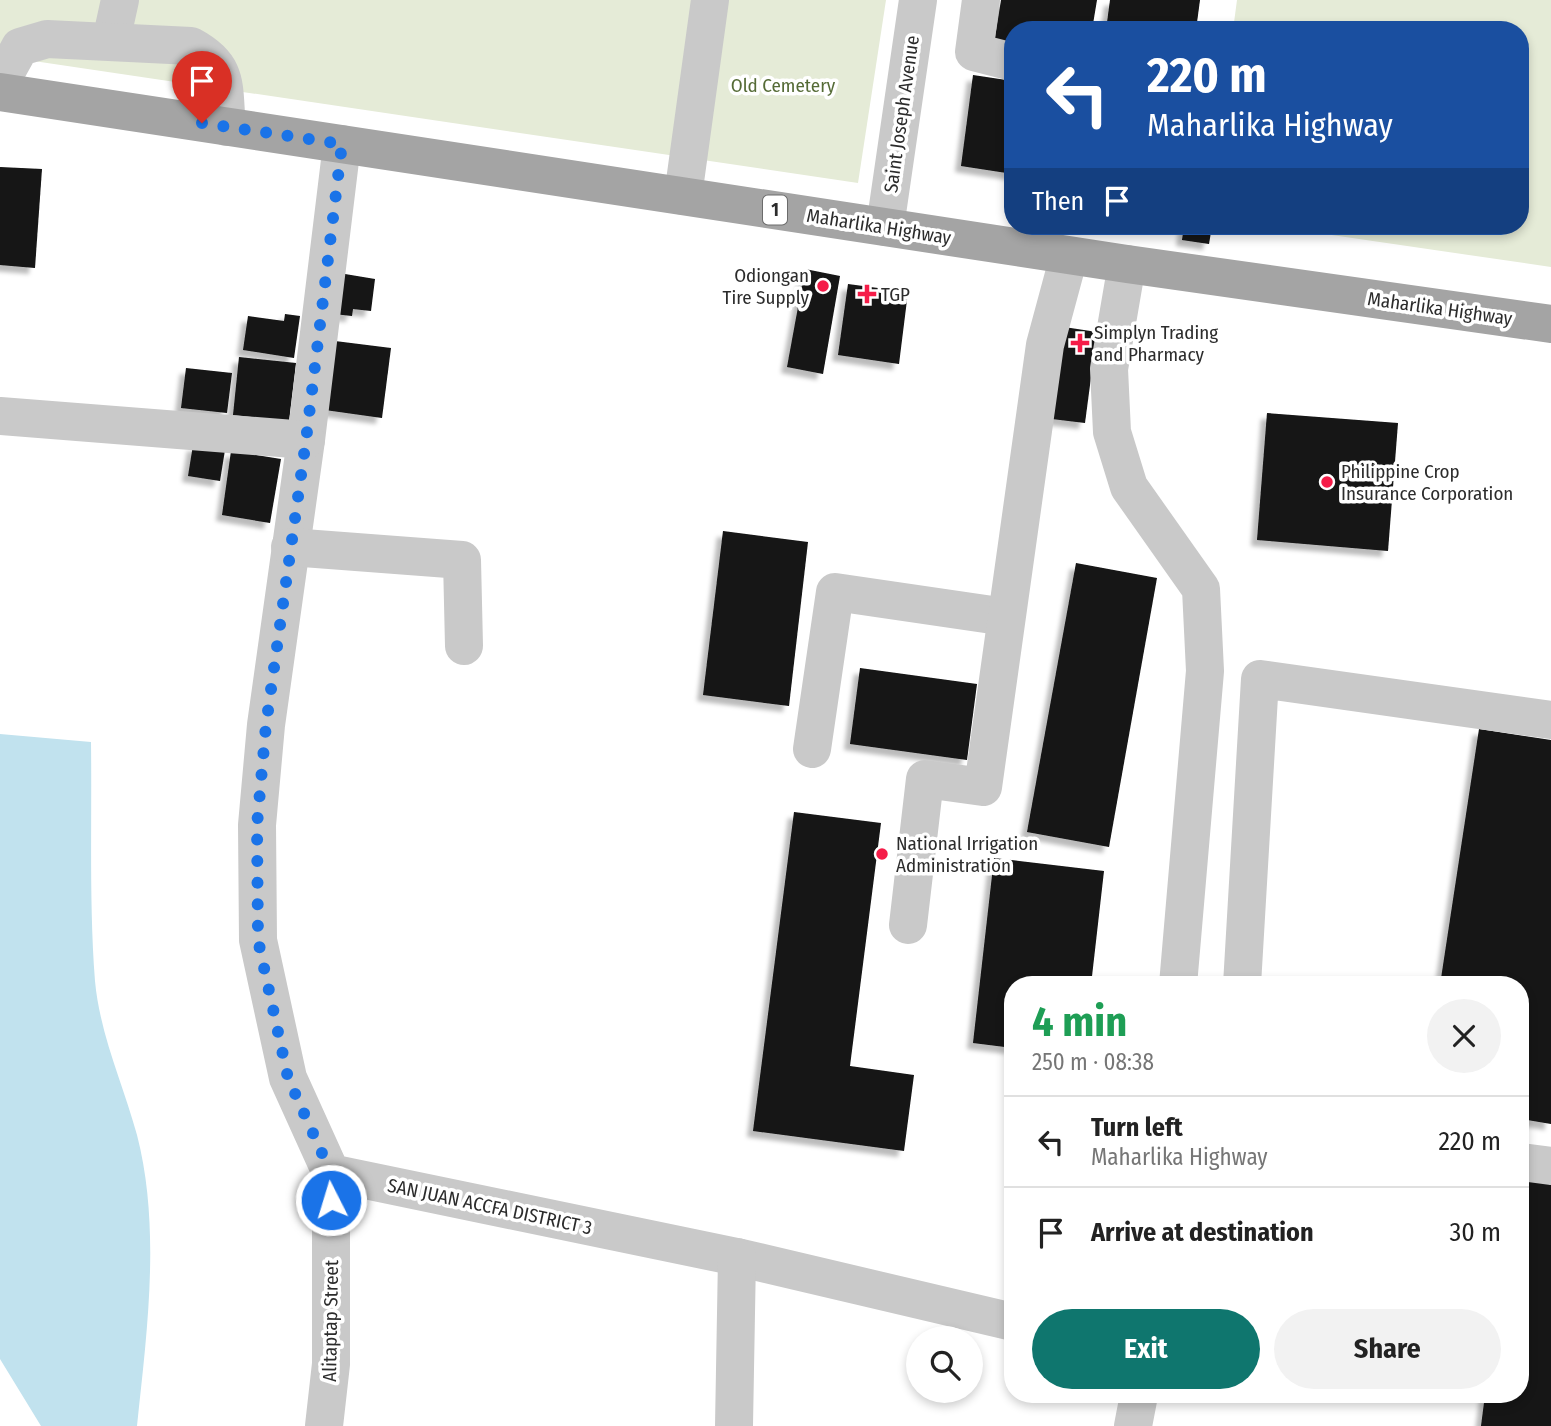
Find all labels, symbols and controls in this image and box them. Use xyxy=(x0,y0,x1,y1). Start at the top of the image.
street label: Saint Joseph Avenue xyxy=(879,34,924,194)
text: 220 m xyxy=(1147,46,1267,105)
icon: left xyxy=(1032,49,1123,140)
pin xyxy=(172,51,232,123)
icon: arrive xyxy=(183,62,221,100)
park label: Old Cemetery xyxy=(731,74,836,97)
text: Maharlika Highway xyxy=(1147,106,1393,144)
icon: arrive xyxy=(1098,182,1136,220)
text: Then xyxy=(1032,186,1084,217)
road number: 1 xyxy=(763,196,787,224)
street label: Maharlika Highway xyxy=(805,204,953,249)
place label: Odiongan Tire Supply xyxy=(723,264,810,309)
marker: Odiongan Tire Supply xyxy=(815,278,831,294)
place label: TGP xyxy=(881,283,910,306)
marker: TGP xyxy=(859,286,875,302)
street label: Maharlika Highway xyxy=(1366,287,1514,330)
place label: Simplyn Trading and Pharmacy xyxy=(1094,321,1218,366)
marker: Simplyn Trading and Pharmacy xyxy=(1072,335,1088,351)
place label: Philippine Crop Insurance Corporation xyxy=(1341,460,1513,505)
marker: Philippine Crop Insurance Corporation xyxy=(1319,474,1335,490)
place label: National Irrigation Administration xyxy=(896,832,1038,877)
marker: National Irrigation Administration xyxy=(874,846,890,862)
text: 4 min xyxy=(1032,997,1127,1047)
button: close xyxy=(1427,999,1501,1073)
text: 250 m · 08:38 xyxy=(1032,1048,1154,1076)
text: Turn left xyxy=(1091,1112,1183,1143)
icon: left xyxy=(1032,1123,1070,1161)
text: 220 m xyxy=(1438,1126,1501,1157)
text: Maharlika Highway xyxy=(1091,1143,1268,1171)
position arrow xyxy=(294,1163,368,1237)
street label: SAN JUAN ACCFA DISTRICT 3 xyxy=(386,1174,594,1239)
icon: arrive xyxy=(1032,1214,1070,1252)
text: Arrive at destination xyxy=(1091,1217,1314,1248)
text: 30 m xyxy=(1450,1217,1501,1248)
street label: Alitaptap Street xyxy=(318,1259,343,1382)
button: Exit xyxy=(1032,1309,1260,1389)
button: Share xyxy=(1274,1309,1501,1389)
map controls xyxy=(906,1326,983,1403)
button: search xyxy=(906,1326,983,1403)

